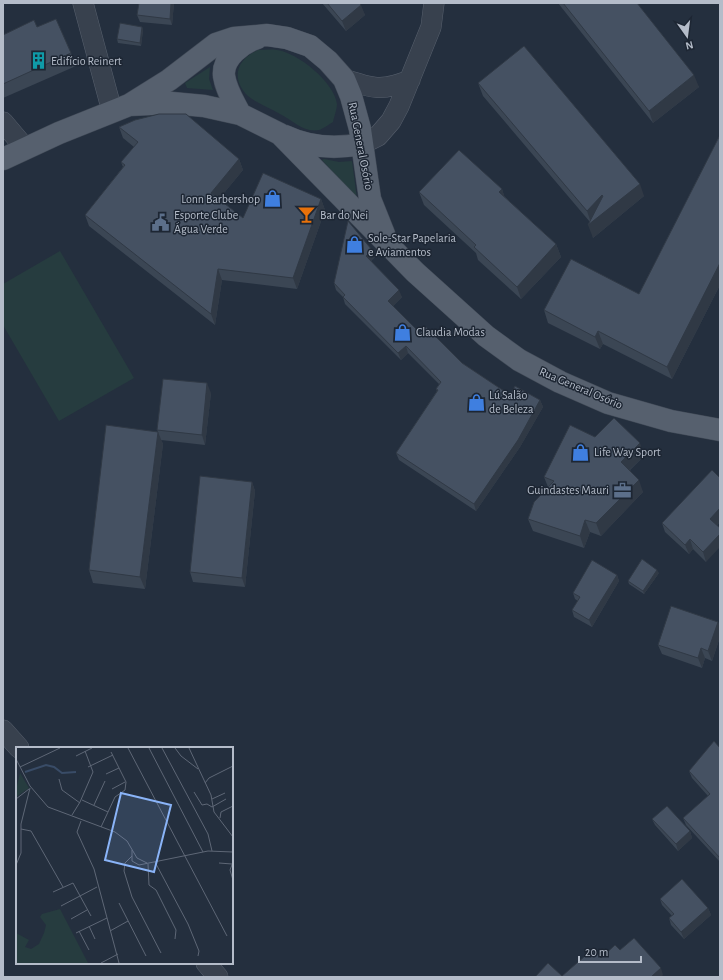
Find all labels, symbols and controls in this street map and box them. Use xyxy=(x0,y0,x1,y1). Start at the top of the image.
north arrow xyxy=(667,16,707,56)
text: N xyxy=(684,39,694,51)
building icon: Edifício Reinert xyxy=(28,51,48,71)
place label: Edifício Reinert xyxy=(51,55,122,67)
street label: Rua General Osório xyxy=(347,101,375,191)
shop icon: Lonn Barbershop xyxy=(263,189,283,209)
place label: Lonn Barbershop xyxy=(181,193,260,205)
bar icon: Bar do Nei xyxy=(297,205,317,225)
place label: Esporte Clube Água Verde xyxy=(174,209,238,235)
place label: Bar do Nei xyxy=(320,209,368,221)
public building icon: Esporte Clube Água Verde xyxy=(151,212,171,232)
place label: Sole-Star Papelaria e Aviamentos xyxy=(368,232,457,258)
shop icon: Sole-Star Papelaria e Aviamentos xyxy=(345,235,365,255)
shop icon: Claudia Modas xyxy=(393,322,413,342)
place label: Claudia Modas xyxy=(416,326,485,338)
street label: Rua General Osório xyxy=(538,365,624,411)
place label: Lú Salão de Beleza xyxy=(489,389,534,415)
shop icon: Lú Salão de Beleza xyxy=(466,392,486,412)
shop icon: Life Way Sport xyxy=(571,442,591,462)
place label: Life Way Sport xyxy=(594,446,661,459)
office icon: Guindastes Mauri xyxy=(612,480,632,500)
place label: Guindastes Mauri xyxy=(527,484,609,496)
inset map xyxy=(16,747,233,964)
scale bar xyxy=(579,938,641,964)
text: 20 m xyxy=(585,946,608,958)

